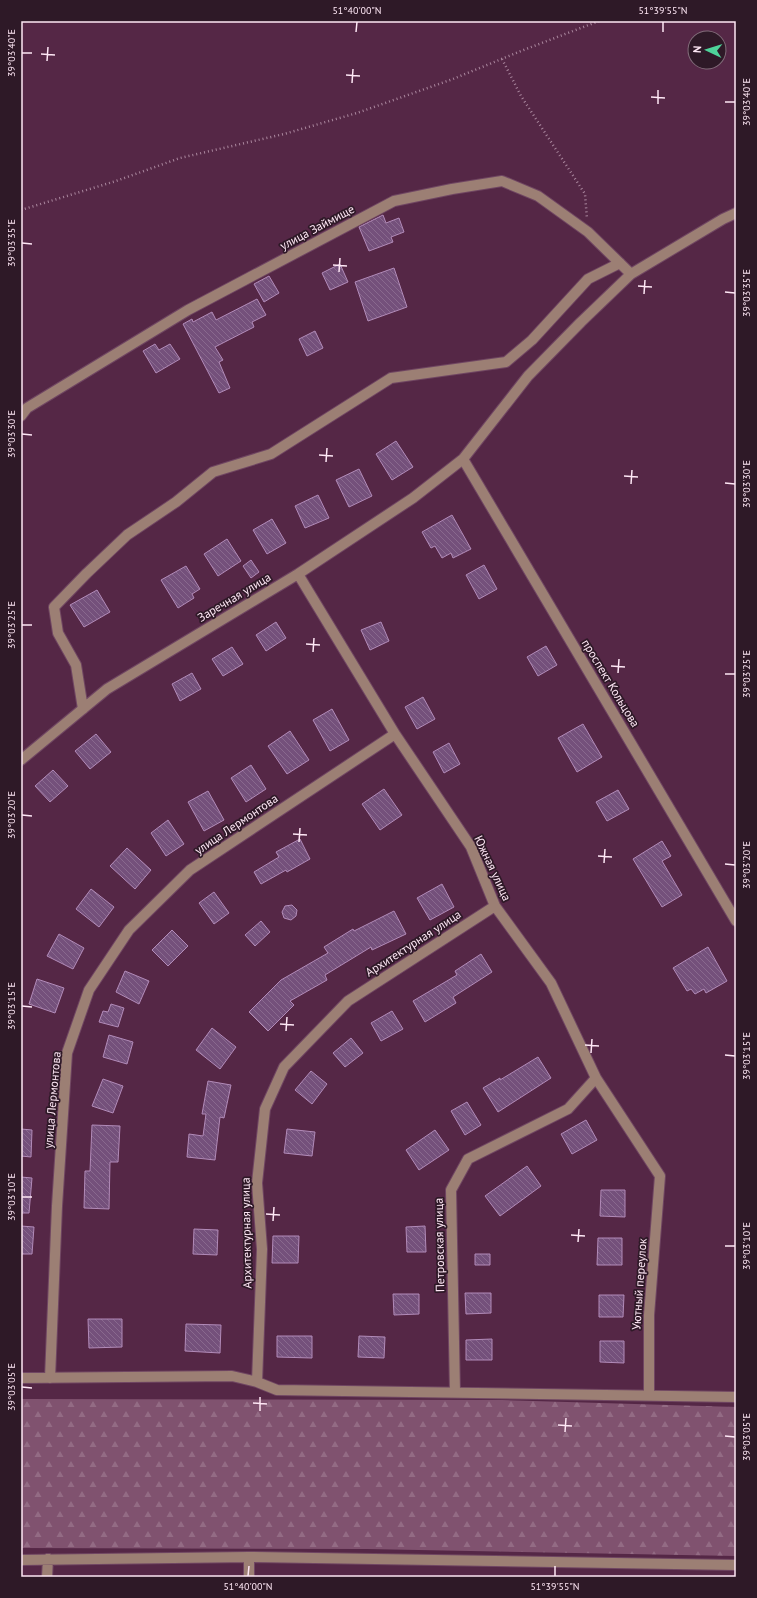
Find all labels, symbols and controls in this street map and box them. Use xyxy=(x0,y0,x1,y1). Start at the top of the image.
text: 51°40'00"N xyxy=(332,4,382,17)
text: 51°39'55"N xyxy=(638,4,688,17)
text: 39°03'40"E xyxy=(5,29,18,77)
north arrow xyxy=(687,30,727,70)
text: N xyxy=(690,45,704,53)
text: 39°03'40"E xyxy=(740,78,753,126)
street label: улица Займище xyxy=(277,201,357,253)
text: 39°03'35"E xyxy=(5,219,18,267)
text: 39°03'35"E xyxy=(740,269,753,317)
text: 39°03'30"E xyxy=(5,410,18,458)
text: 39°03'30"E xyxy=(740,460,753,508)
street label: Заречная улица xyxy=(195,569,273,625)
text: 39°03'25"E xyxy=(5,601,18,649)
street label: проспект Кольцова xyxy=(579,636,643,730)
text: 39°03'25"E xyxy=(740,650,753,698)
text: 39°03'20"E xyxy=(5,791,18,839)
street label: улица Лермонтова xyxy=(191,791,281,857)
street label: Южная улица xyxy=(471,833,515,903)
text: 39°03'20"E xyxy=(740,841,753,889)
street label: Архитектурная улица xyxy=(362,906,464,980)
text: 39°03'15"E xyxy=(5,982,18,1030)
text: 39°03'15"E xyxy=(740,1032,753,1080)
street label: улица Лермонтова xyxy=(40,1051,64,1149)
text: 39°03'10"E xyxy=(5,1173,18,1221)
street label: Архитектурная улица xyxy=(238,1177,254,1289)
street label: Петровская улица xyxy=(431,1198,447,1292)
text: 39°03'10"E xyxy=(740,1222,753,1270)
street label: Уютный переулок xyxy=(628,1237,650,1330)
text: 39°03'05"E xyxy=(5,1363,18,1411)
text: 39°03'05"E xyxy=(740,1413,753,1461)
text: 51°40'00"N xyxy=(223,1580,273,1593)
text: 51°39'55"N xyxy=(530,1580,580,1593)

